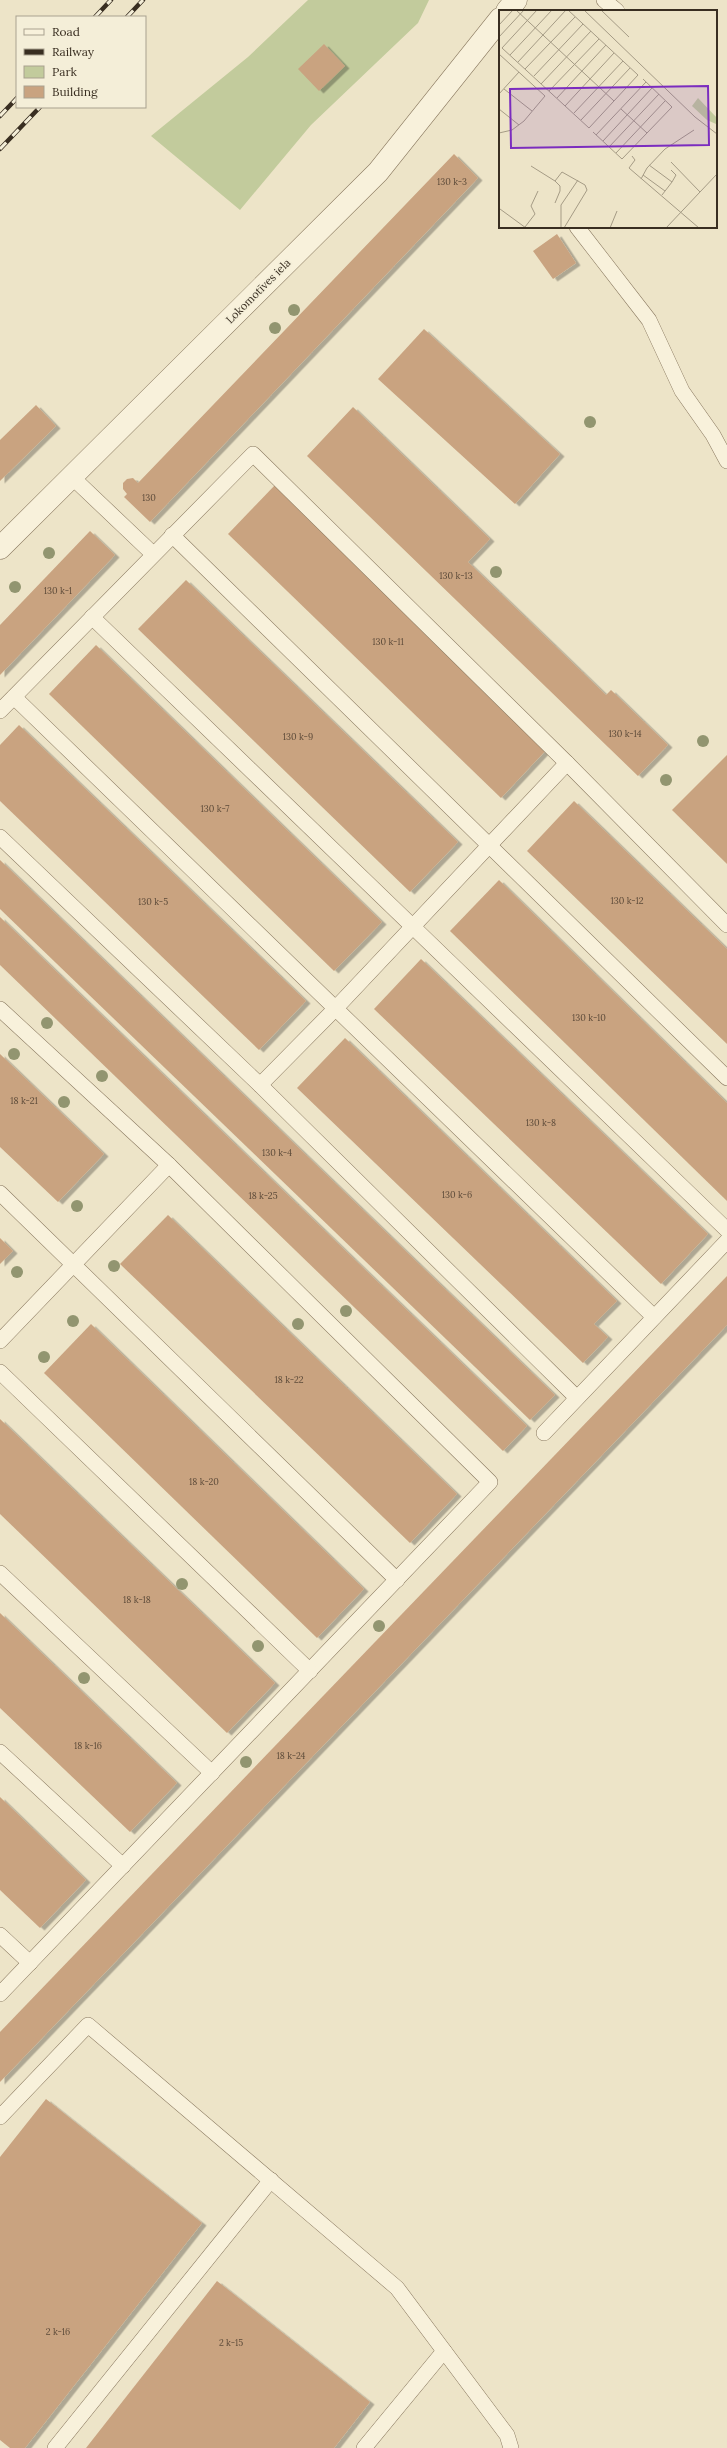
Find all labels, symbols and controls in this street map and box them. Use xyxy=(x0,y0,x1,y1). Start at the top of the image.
inset map xyxy=(499,10,717,228)
legend xyxy=(16,16,146,108)
text: Road xyxy=(52,24,80,39)
text: Railway xyxy=(52,44,95,59)
text: Park xyxy=(52,64,78,79)
text: Building xyxy=(52,84,98,99)
house number: 130 k-3 xyxy=(437,176,467,187)
street label: Lokomotīves iela xyxy=(223,255,294,326)
house number: 130 xyxy=(142,492,156,503)
house number: 130 k-13 xyxy=(439,570,473,581)
house number: 130 k-1 xyxy=(44,585,72,596)
house number: 130 k-11 xyxy=(372,636,404,647)
house number: 130 k-14 xyxy=(608,728,642,739)
house number: 130 k-9 xyxy=(283,731,313,742)
house number: 130 k-7 xyxy=(201,803,229,814)
house number: 130 k-12 xyxy=(610,895,644,906)
house number: 130 k-5 xyxy=(138,896,168,907)
house number: 130 k-10 xyxy=(572,1012,606,1023)
house number: 18 k-21 xyxy=(10,1095,38,1106)
house number: 130 k-8 xyxy=(526,1117,556,1128)
house number: 130 k-4 xyxy=(262,1147,292,1158)
house number: 130 k-6 xyxy=(442,1189,472,1200)
house number: 18 k-25 xyxy=(248,1190,278,1201)
house number: 18 k-22 xyxy=(274,1374,304,1385)
house number: 18 k-20 xyxy=(189,1476,219,1487)
house number: 18 k-18 xyxy=(123,1594,151,1605)
house number: 18 k-16 xyxy=(74,1740,102,1751)
house number: 18 k-24 xyxy=(277,1750,306,1761)
house number: 2 k-16 xyxy=(46,2326,70,2337)
house number: 2 k-15 xyxy=(219,2337,243,2348)

